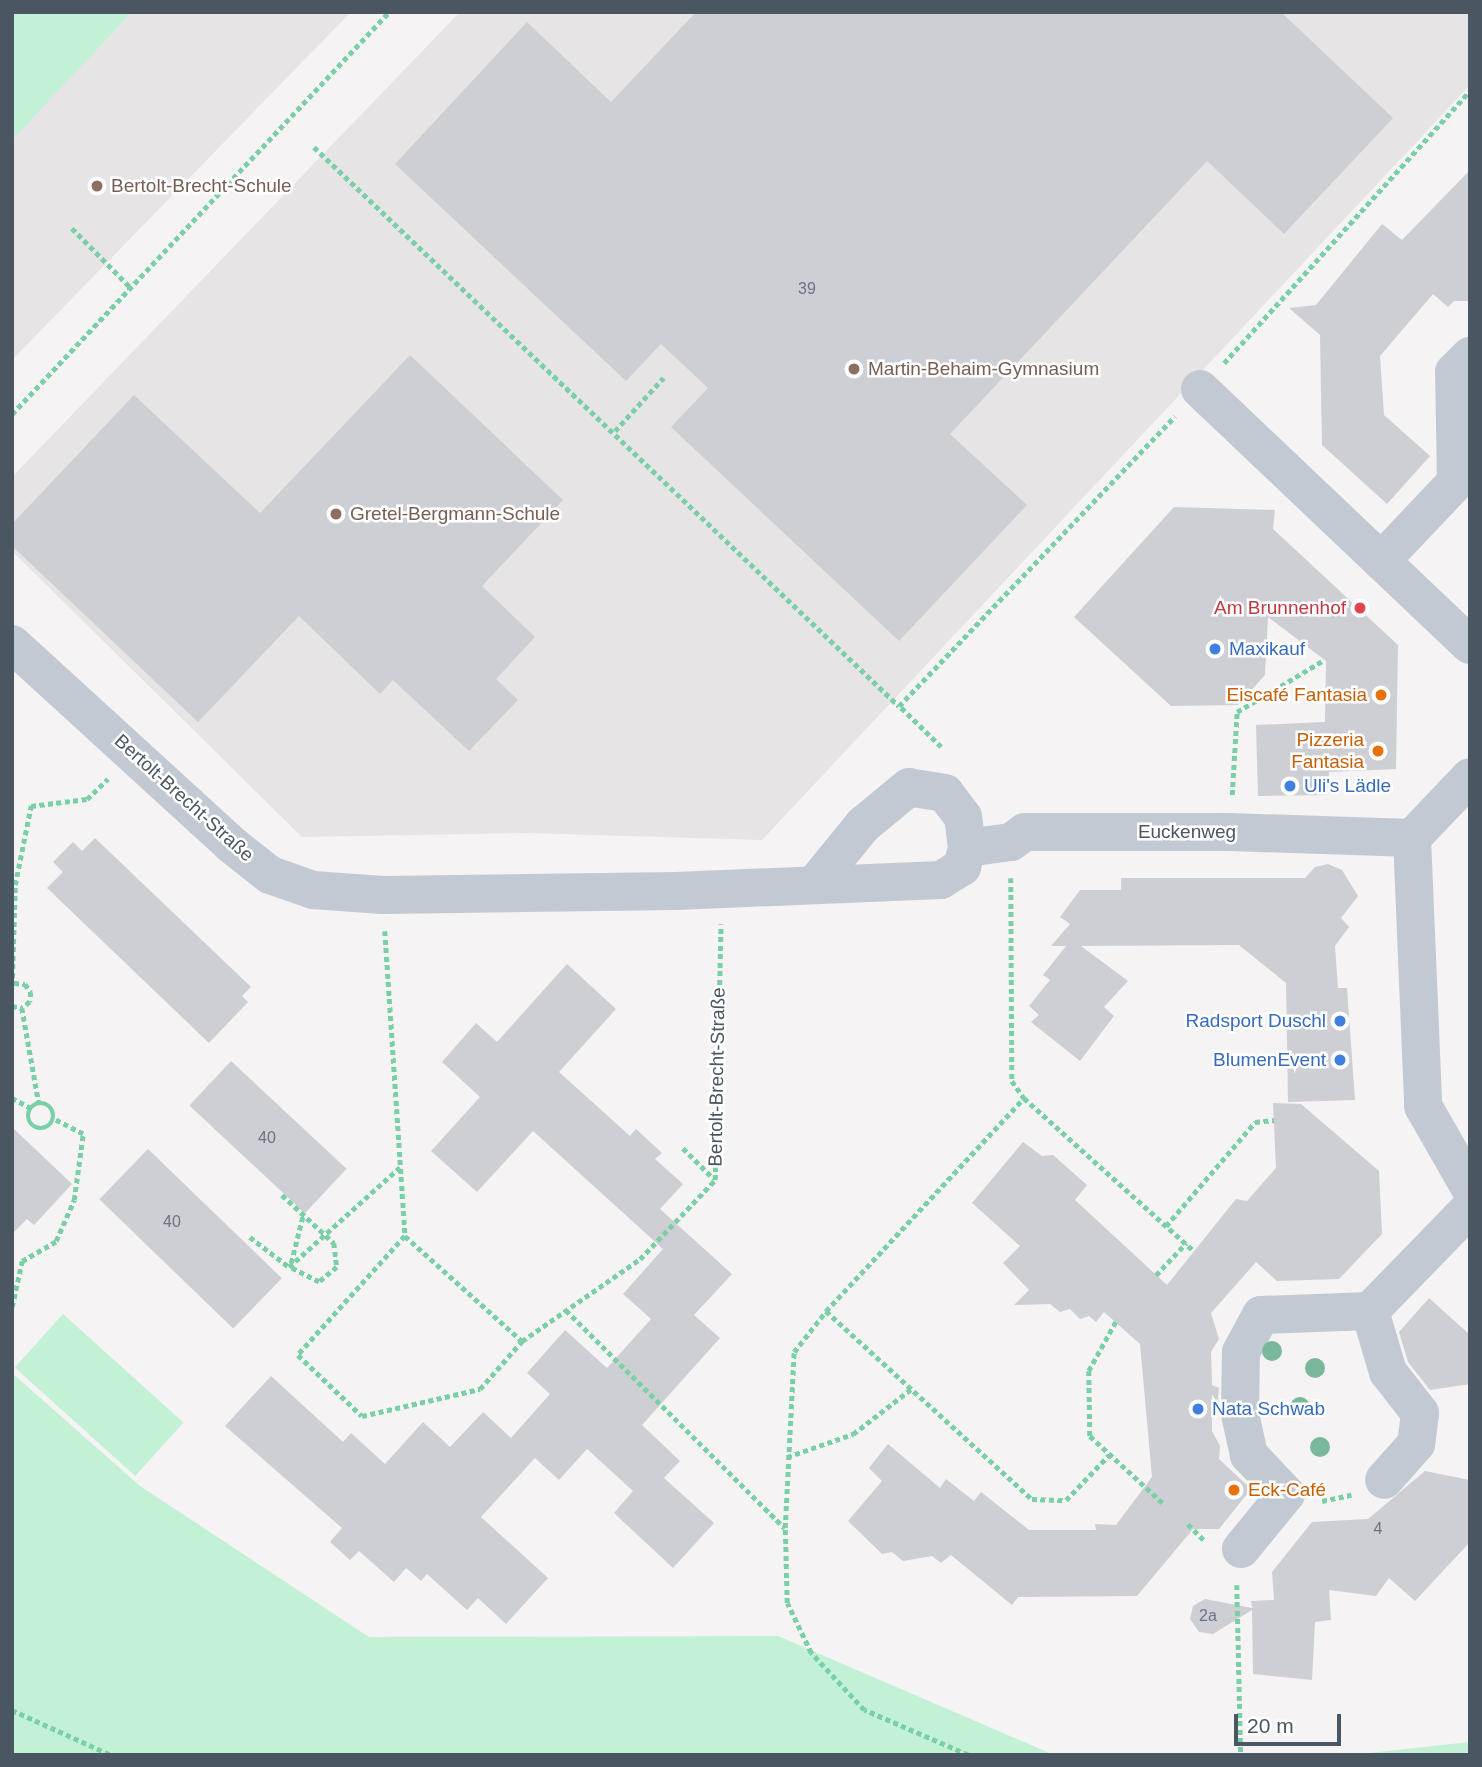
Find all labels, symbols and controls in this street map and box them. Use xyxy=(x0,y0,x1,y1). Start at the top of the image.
place label: Bertolt-Brecht-Schule xyxy=(111,175,292,197)
marker: Bertolt-Brecht-Schule xyxy=(89,178,105,194)
house number: 39 xyxy=(798,279,816,299)
place label: Martin-Behaim-Gymnasium xyxy=(868,358,1099,380)
marker: Martin-Behaim-Gymnasium xyxy=(846,361,862,377)
place label: Gretel-Bergmann-Schule xyxy=(350,503,560,525)
marker: Gretel-Bergmann-Schule xyxy=(328,506,344,522)
place label: Am Brunnenhof xyxy=(1214,597,1346,619)
marker: Am Brunnenhof xyxy=(1352,600,1368,616)
place label: Maxikauf xyxy=(1229,638,1305,660)
marker: Maxikauf xyxy=(1207,641,1223,657)
place label: Eiscafé Fantasia xyxy=(1227,684,1367,706)
marker: Eiscafé Fantasia xyxy=(1373,687,1389,703)
street label: Bertolt-Brecht-Straße xyxy=(110,729,258,867)
place label: Pizzeria Fantasia xyxy=(1291,729,1364,773)
marker: Pizzeria Fantasia xyxy=(1370,743,1386,759)
place label: Uli's Lädle xyxy=(1304,775,1391,797)
marker: Uli's Lädle xyxy=(1282,778,1298,794)
street label: Euckenweg xyxy=(1138,821,1236,843)
street label: Bertolt-Brecht-Straße xyxy=(704,987,730,1167)
place label: Radsport Duschl xyxy=(1186,1010,1326,1032)
marker: Radsport Duschl xyxy=(1332,1013,1348,1029)
place label: BlumenEvent xyxy=(1213,1049,1326,1071)
marker: BlumenEvent xyxy=(1332,1052,1348,1068)
house number: 40 xyxy=(258,1128,276,1148)
house number: 40 xyxy=(163,1212,181,1232)
place label: Nata Schwab xyxy=(1212,1398,1325,1420)
marker: Nata Schwab xyxy=(1190,1401,1206,1417)
place label: Eck-Café xyxy=(1248,1479,1326,1501)
marker: Eck-Café xyxy=(1226,1482,1242,1498)
house number: 4 xyxy=(1374,1519,1382,1539)
house number: 2a xyxy=(1199,1606,1217,1626)
scale bar xyxy=(1237,1700,1344,1744)
text: 20 m xyxy=(1247,1714,1294,1737)

